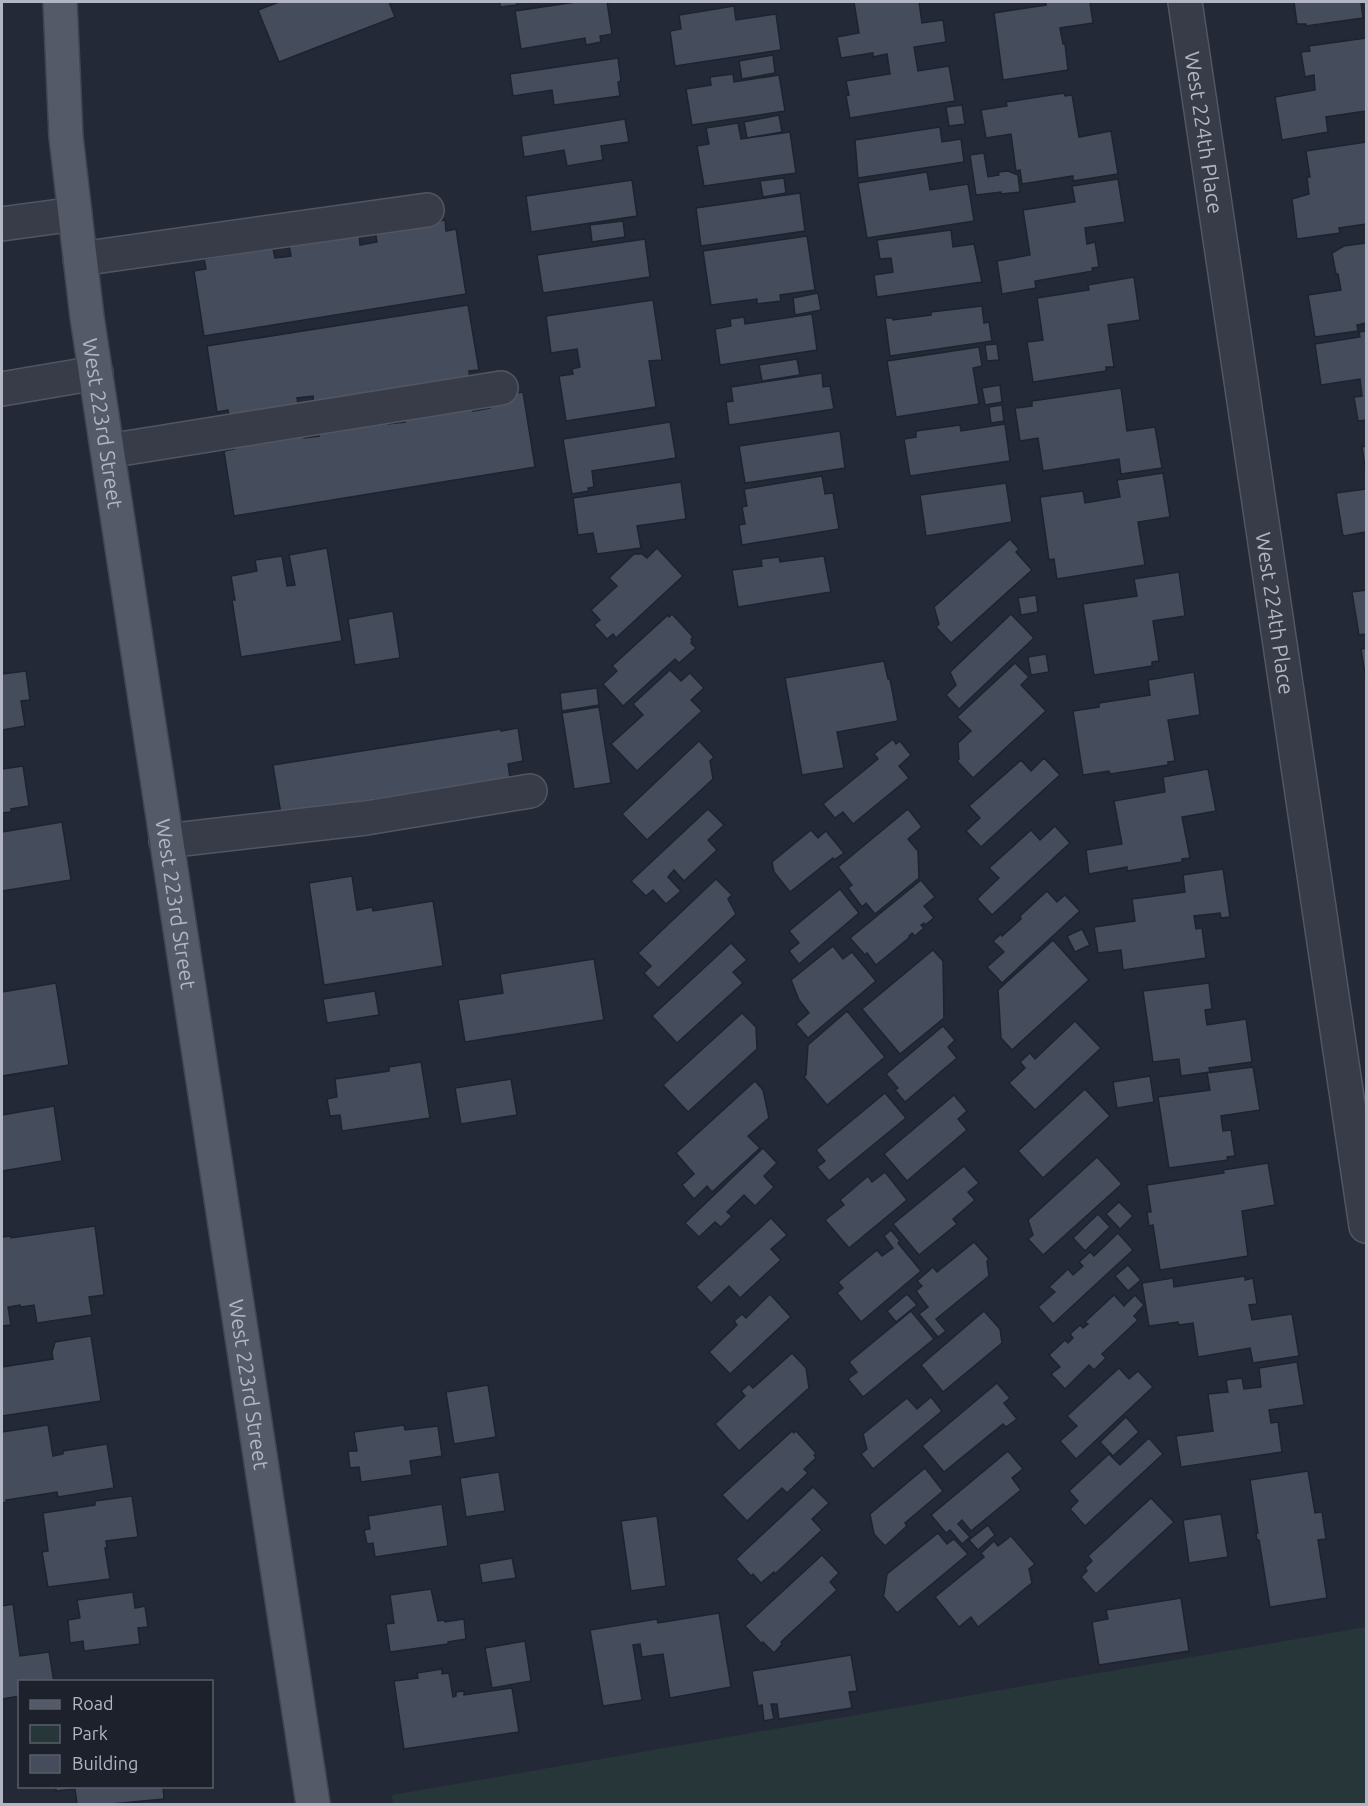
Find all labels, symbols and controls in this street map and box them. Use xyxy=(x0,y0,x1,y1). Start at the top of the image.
street label: West 224th Place xyxy=(1180,50,1228,215)
street label: West 223rd Street xyxy=(78,336,128,510)
street label: West 224th Place xyxy=(1252,531,1299,696)
street label: West 223rd Street xyxy=(151,817,201,991)
street label: West 223rd Street xyxy=(224,1297,274,1471)
legend xyxy=(18,1680,213,1788)
text: Road xyxy=(72,1693,114,1713)
text: Park xyxy=(72,1723,108,1743)
text: Building xyxy=(72,1753,138,1773)

